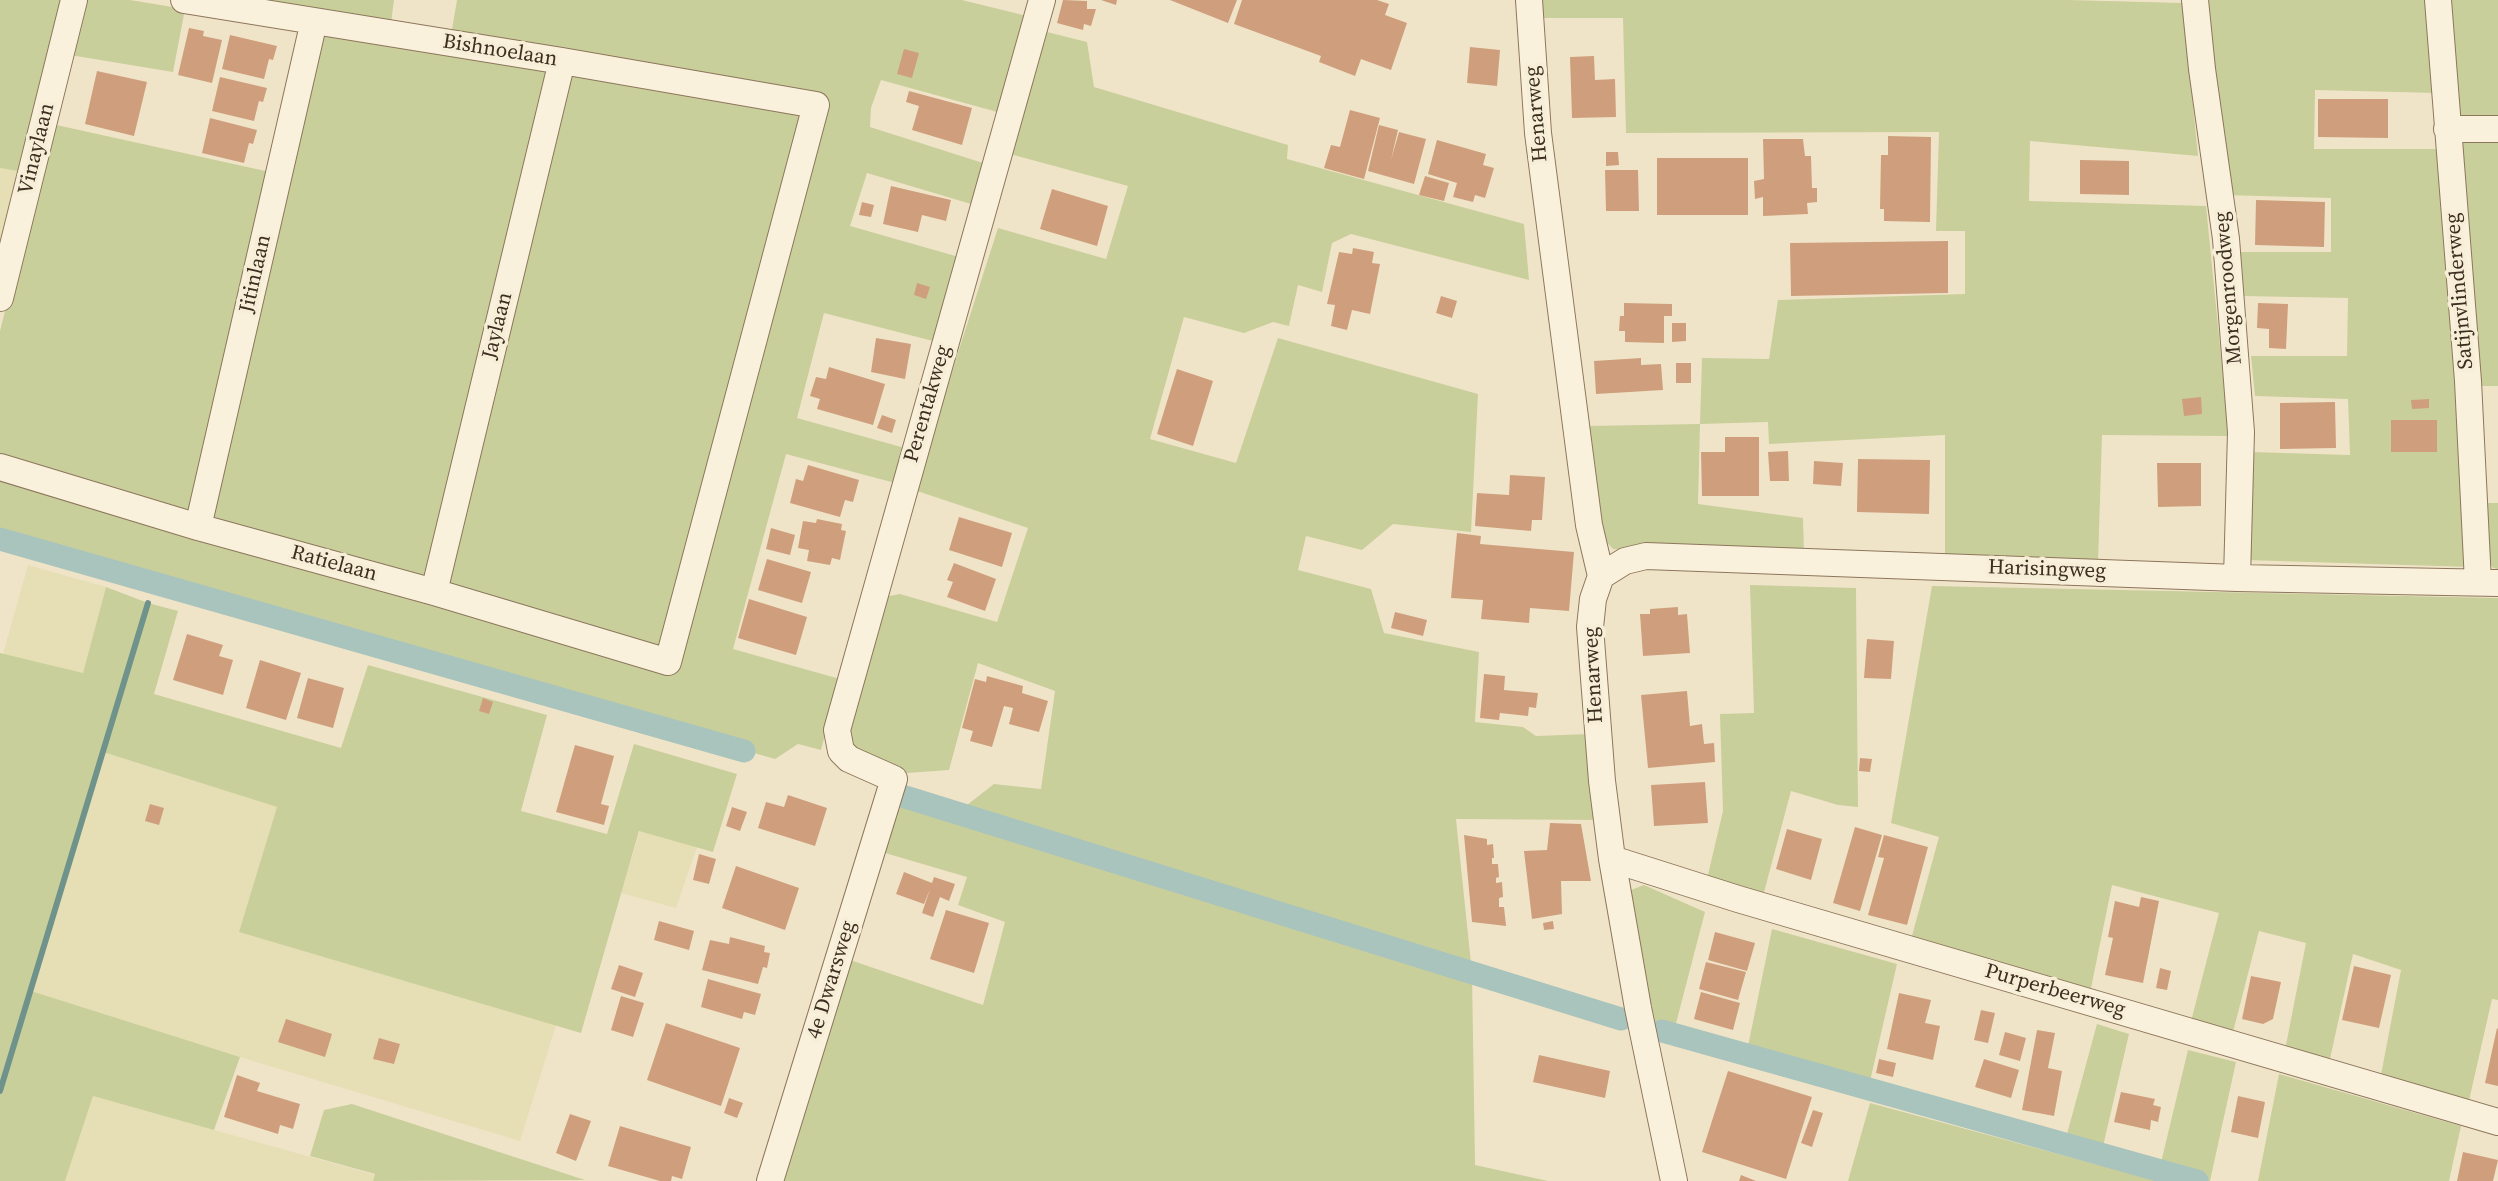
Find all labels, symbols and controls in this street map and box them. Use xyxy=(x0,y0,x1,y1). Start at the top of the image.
street label: Bishnoelaan xyxy=(441,29,559,73)
street label: Henarweg xyxy=(1520,65,1554,163)
street label: Vinaylaan xyxy=(13,101,61,197)
street label: Morgenroodweg xyxy=(2210,210,2248,366)
street label: Satijnvlinderweg xyxy=(2441,212,2479,370)
street label: Jitinlaan xyxy=(235,232,277,316)
street label: Jaylaan xyxy=(478,290,518,362)
street label: Perentakweg xyxy=(899,342,957,466)
street label: Ratielaan xyxy=(288,540,380,588)
street label: Harisingweg xyxy=(1988,555,2106,585)
street label: Henarweg xyxy=(1579,626,1609,724)
street label: 4e Dwarsweg xyxy=(802,918,862,1042)
street label: Purperbeerweg xyxy=(1982,959,2128,1023)

